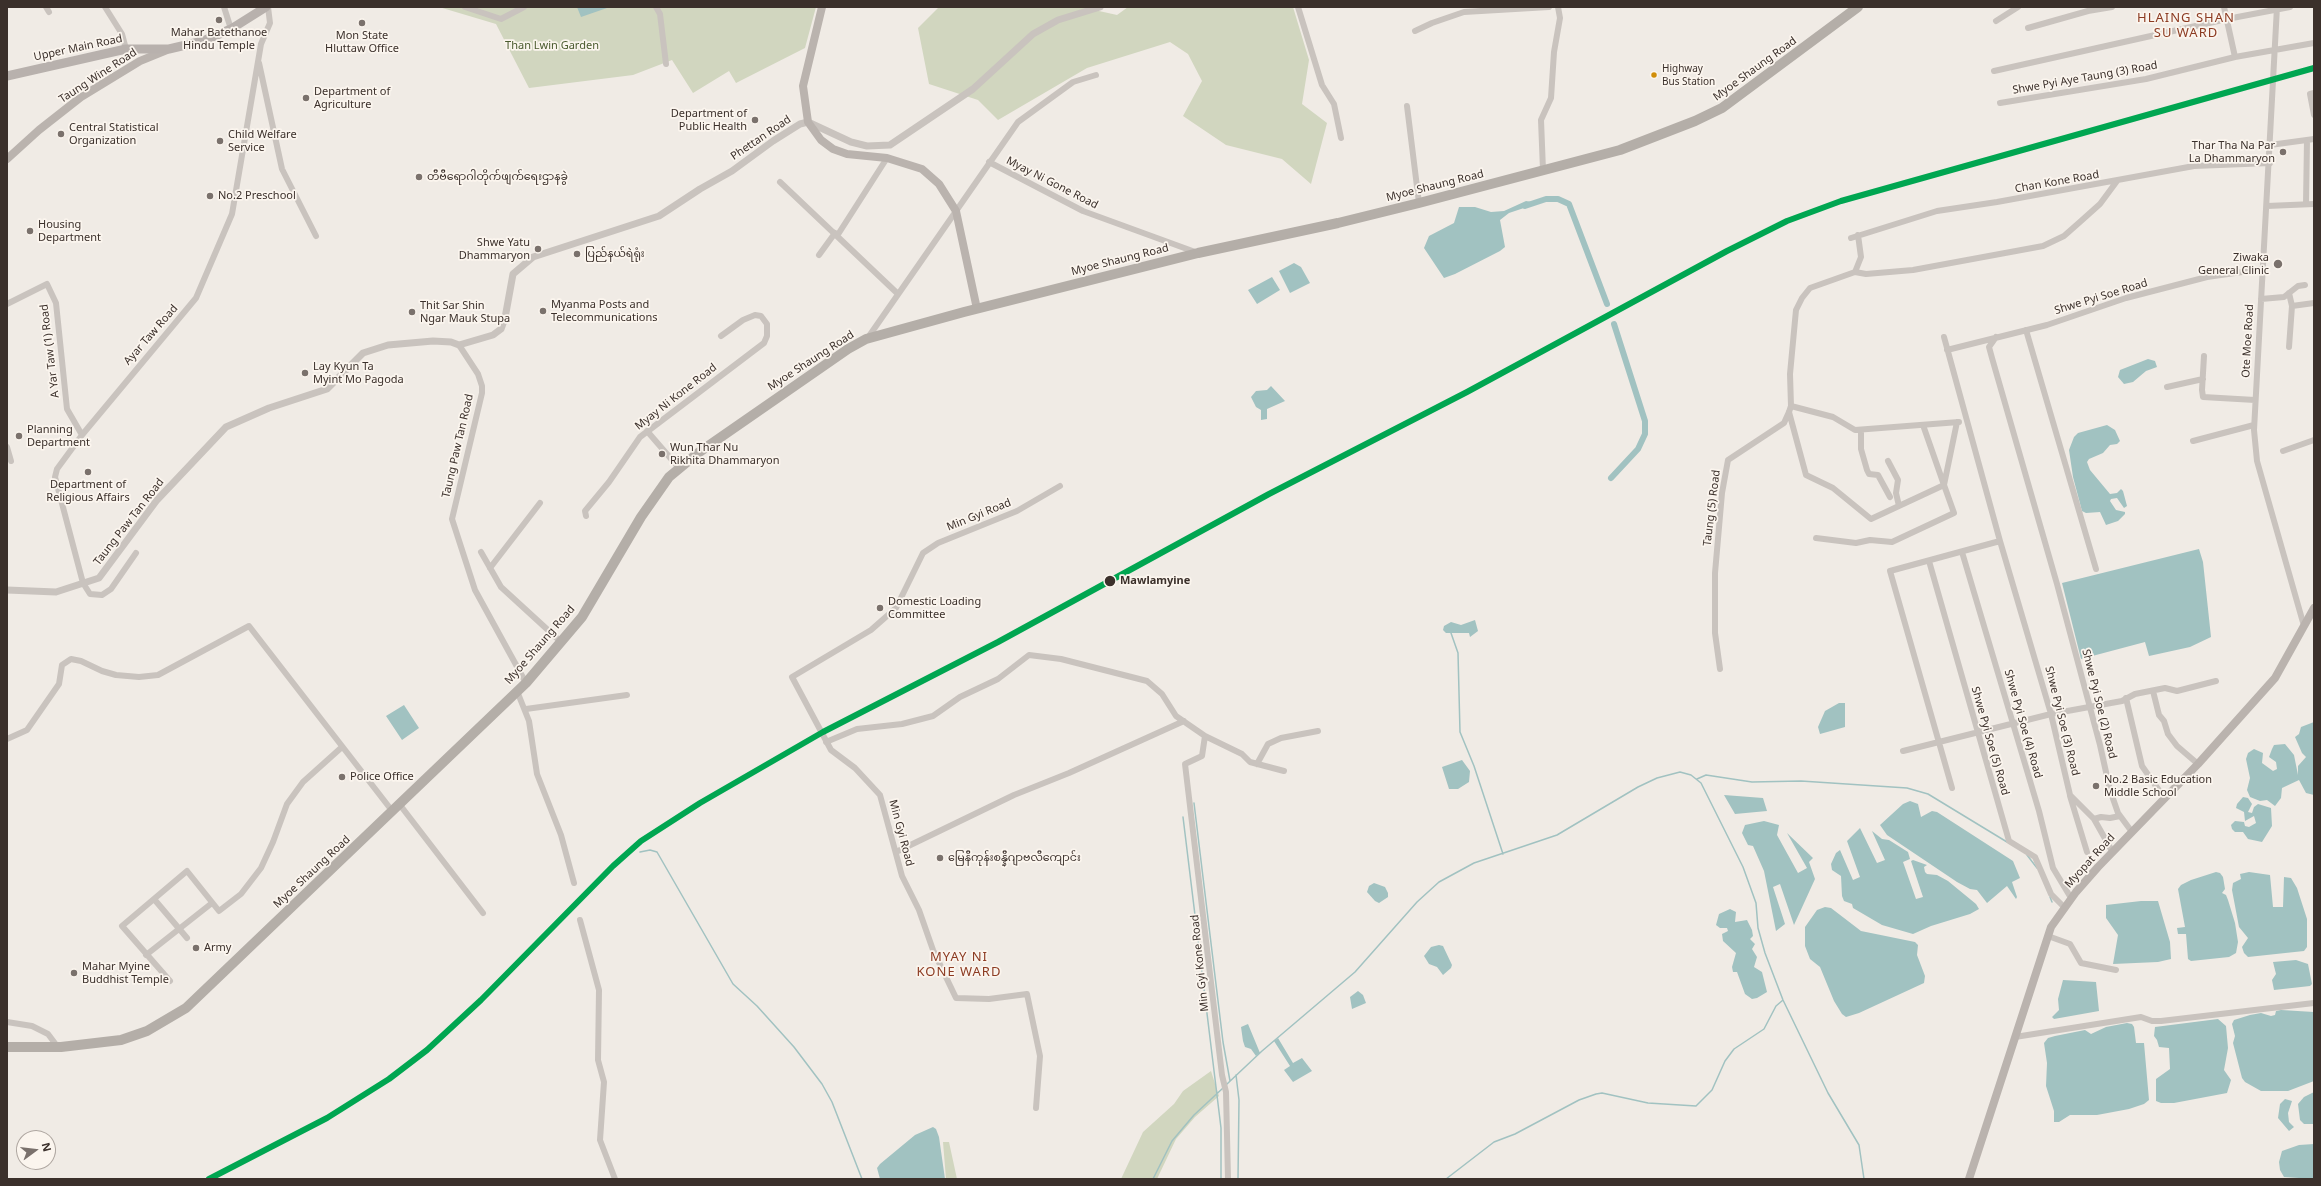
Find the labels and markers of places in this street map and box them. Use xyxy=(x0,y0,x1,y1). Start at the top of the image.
marker: Mahar Batethanoe Hindu Temple xyxy=(214,15,224,25)
marker: Mon State Hluttaw Office xyxy=(357,18,367,28)
place label: Mahar Batethanoe Hindu Temple xyxy=(171,26,267,52)
place label: Mon State Hluttaw Office xyxy=(325,29,399,55)
place label: Highway Bus Station xyxy=(1662,63,1715,86)
marker: Highway Bus Station xyxy=(1649,70,1659,80)
place label: Department of Agriculture xyxy=(314,85,390,111)
marker: Department of Agriculture xyxy=(301,93,311,103)
place label: Department of Public Health xyxy=(671,107,747,133)
marker: Department of Public Health xyxy=(750,115,760,125)
place label: Central Statistical Organization xyxy=(69,121,158,147)
place label: Child Welfare Service xyxy=(228,128,297,154)
marker: Central Statistical Organization xyxy=(56,129,66,139)
marker: Child Welfare Service xyxy=(215,136,225,146)
place label: Thar Tha Na Par La Dhammaryon xyxy=(2189,139,2275,165)
marker: Thar Tha Na Par La Dhammaryon xyxy=(2278,147,2288,157)
place label: တီဗီရောဂါတိုက်ဖျက်ရေးဌာနခွဲ xyxy=(427,170,568,184)
marker: တီဗီရောဂါတိုက်ဖျက်ရေးဌာနခွဲ xyxy=(414,172,424,182)
place label: No.2 Preschool xyxy=(218,189,296,203)
marker: No.2 Preschool xyxy=(205,191,215,201)
place label: Housing Department xyxy=(38,218,101,244)
marker: Housing Department xyxy=(25,226,35,236)
place label: Shwe Yatu Dhammaryon xyxy=(459,236,530,262)
marker: Shwe Yatu Dhammaryon xyxy=(533,244,543,254)
place label: ပြည်နယ်ရဲရုံး xyxy=(585,247,645,261)
marker: ပြည်နယ်ရဲရုံး xyxy=(572,249,582,259)
place label: Ziwaka General Clinic xyxy=(2198,251,2269,277)
marker: Ziwaka General Clinic xyxy=(2272,258,2284,270)
place label: Myanma Posts and Telecommunications xyxy=(551,298,658,324)
place label: Thit Sar Shin Ngar Mauk Stupa xyxy=(420,299,510,325)
marker: Myanma Posts and Telecommunications xyxy=(538,306,548,316)
marker: Thit Sar Shin Ngar Mauk Stupa xyxy=(407,307,417,317)
place label: Lay Kyun Ta Myint Mo Pagoda xyxy=(313,360,404,386)
marker: Lay Kyun Ta Myint Mo Pagoda xyxy=(300,368,310,378)
place label: Planning Department xyxy=(27,423,90,449)
marker: Planning Department xyxy=(14,431,24,441)
place label: Wun Thar Nu Rikhita Dhammaryon xyxy=(670,441,780,467)
marker: Wun Thar Nu Rikhita Dhammaryon xyxy=(657,449,667,459)
marker: Department of Religious Affairs xyxy=(83,467,93,477)
place label: Department of Religious Affairs xyxy=(46,478,130,504)
marker: Mawlamyine xyxy=(1103,574,1117,588)
place label: Mawlamyine xyxy=(1120,574,1190,588)
place label: Domestic Loading Committee xyxy=(888,595,981,621)
marker: Domestic Loading Committee xyxy=(875,603,885,613)
place label: Police Office xyxy=(350,770,414,784)
marker: Police Office xyxy=(337,772,347,782)
place label: No.2 Basic Education Middle School xyxy=(2104,773,2212,799)
marker: No.2 Basic Education Middle School xyxy=(2091,781,2101,791)
place label: မြေနီကုန်းစန္နီဂျာဗလီကျောင်း xyxy=(948,851,1081,865)
marker: မြေနီကုန်းစန္နီဂျာဗလီကျောင်း xyxy=(935,853,945,863)
place label: Army xyxy=(204,941,231,955)
marker: Army xyxy=(191,943,201,953)
place label: Mahar Myine Buddhist Temple xyxy=(82,960,169,986)
marker: Mahar Myine Buddhist Temple xyxy=(69,968,79,978)

